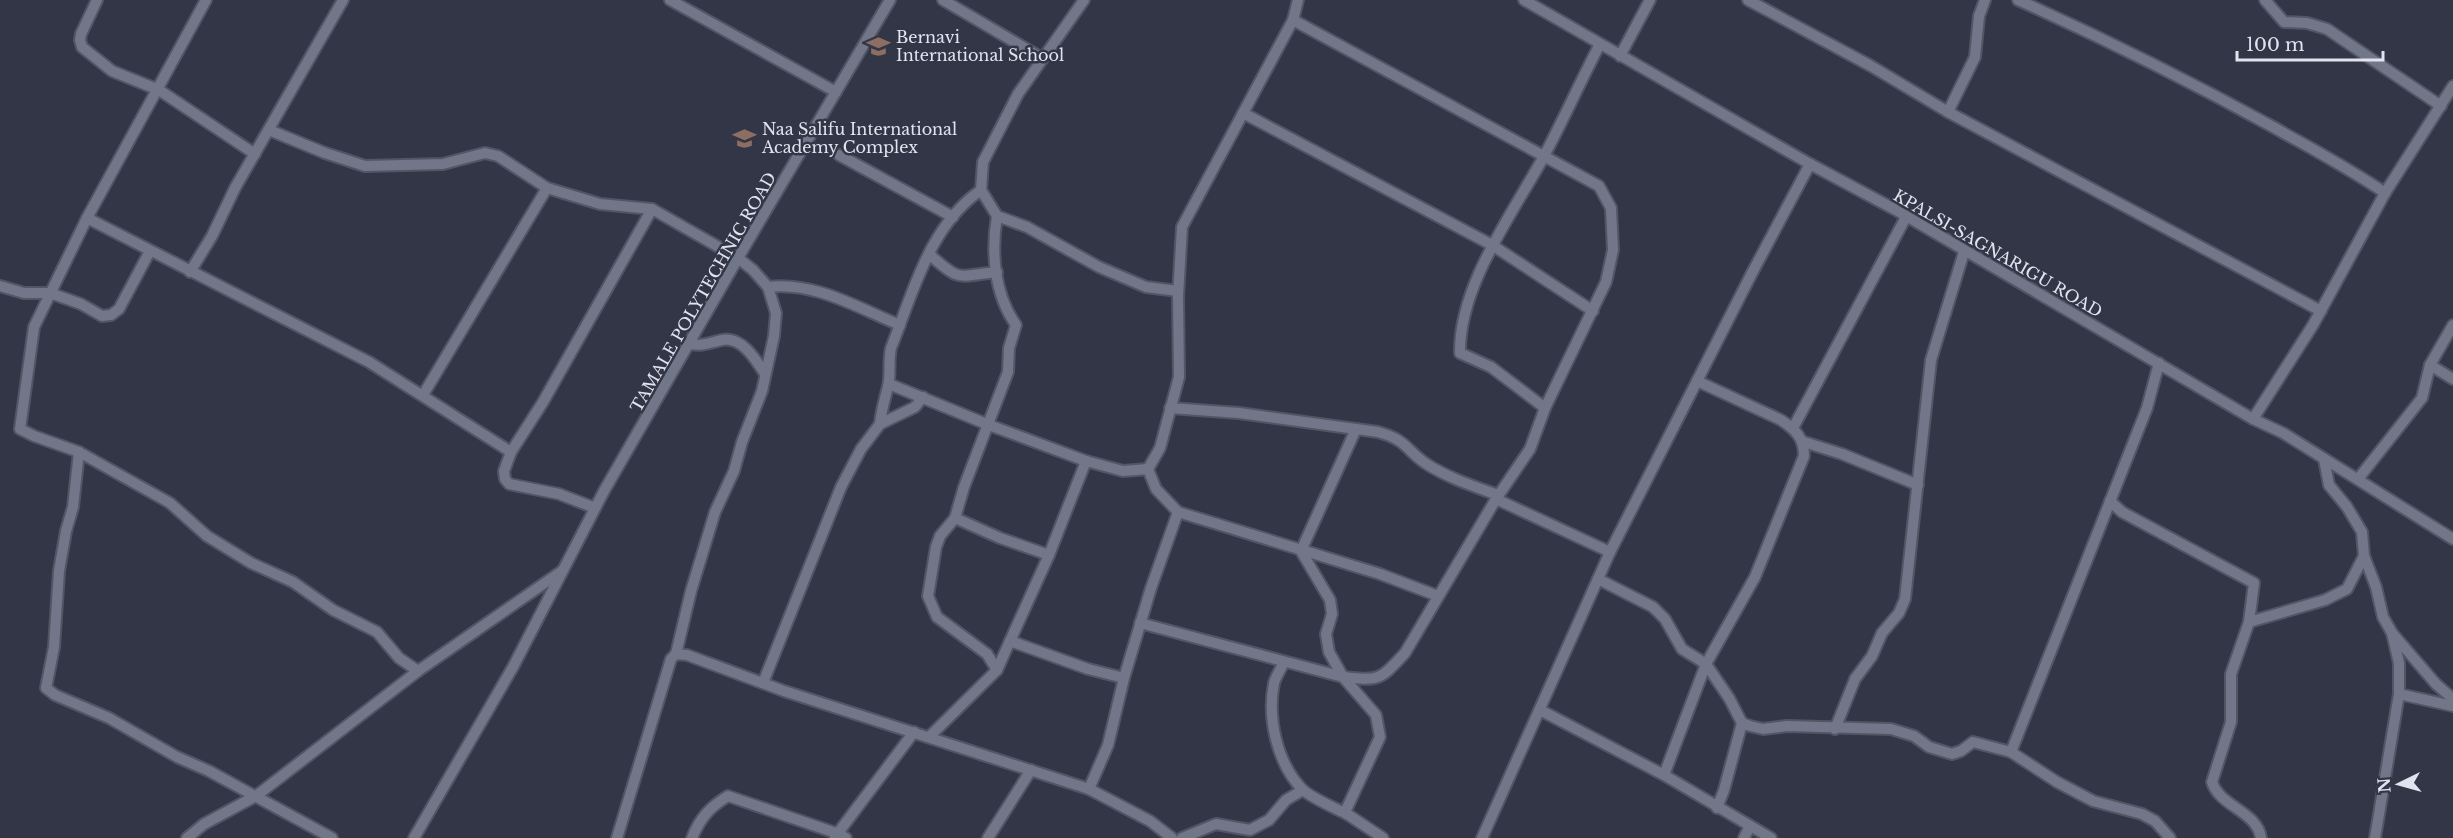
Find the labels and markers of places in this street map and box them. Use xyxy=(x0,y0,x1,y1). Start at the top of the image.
place label: Bernavi International School xyxy=(896,27,1064,65)
school or university icon: Bernavi International School xyxy=(865,33,891,59)
place label: Naa Salifu International Academy Complex xyxy=(761,119,957,157)
school or university icon: Naa Salifu International Academy Complex xyxy=(731,125,757,151)

